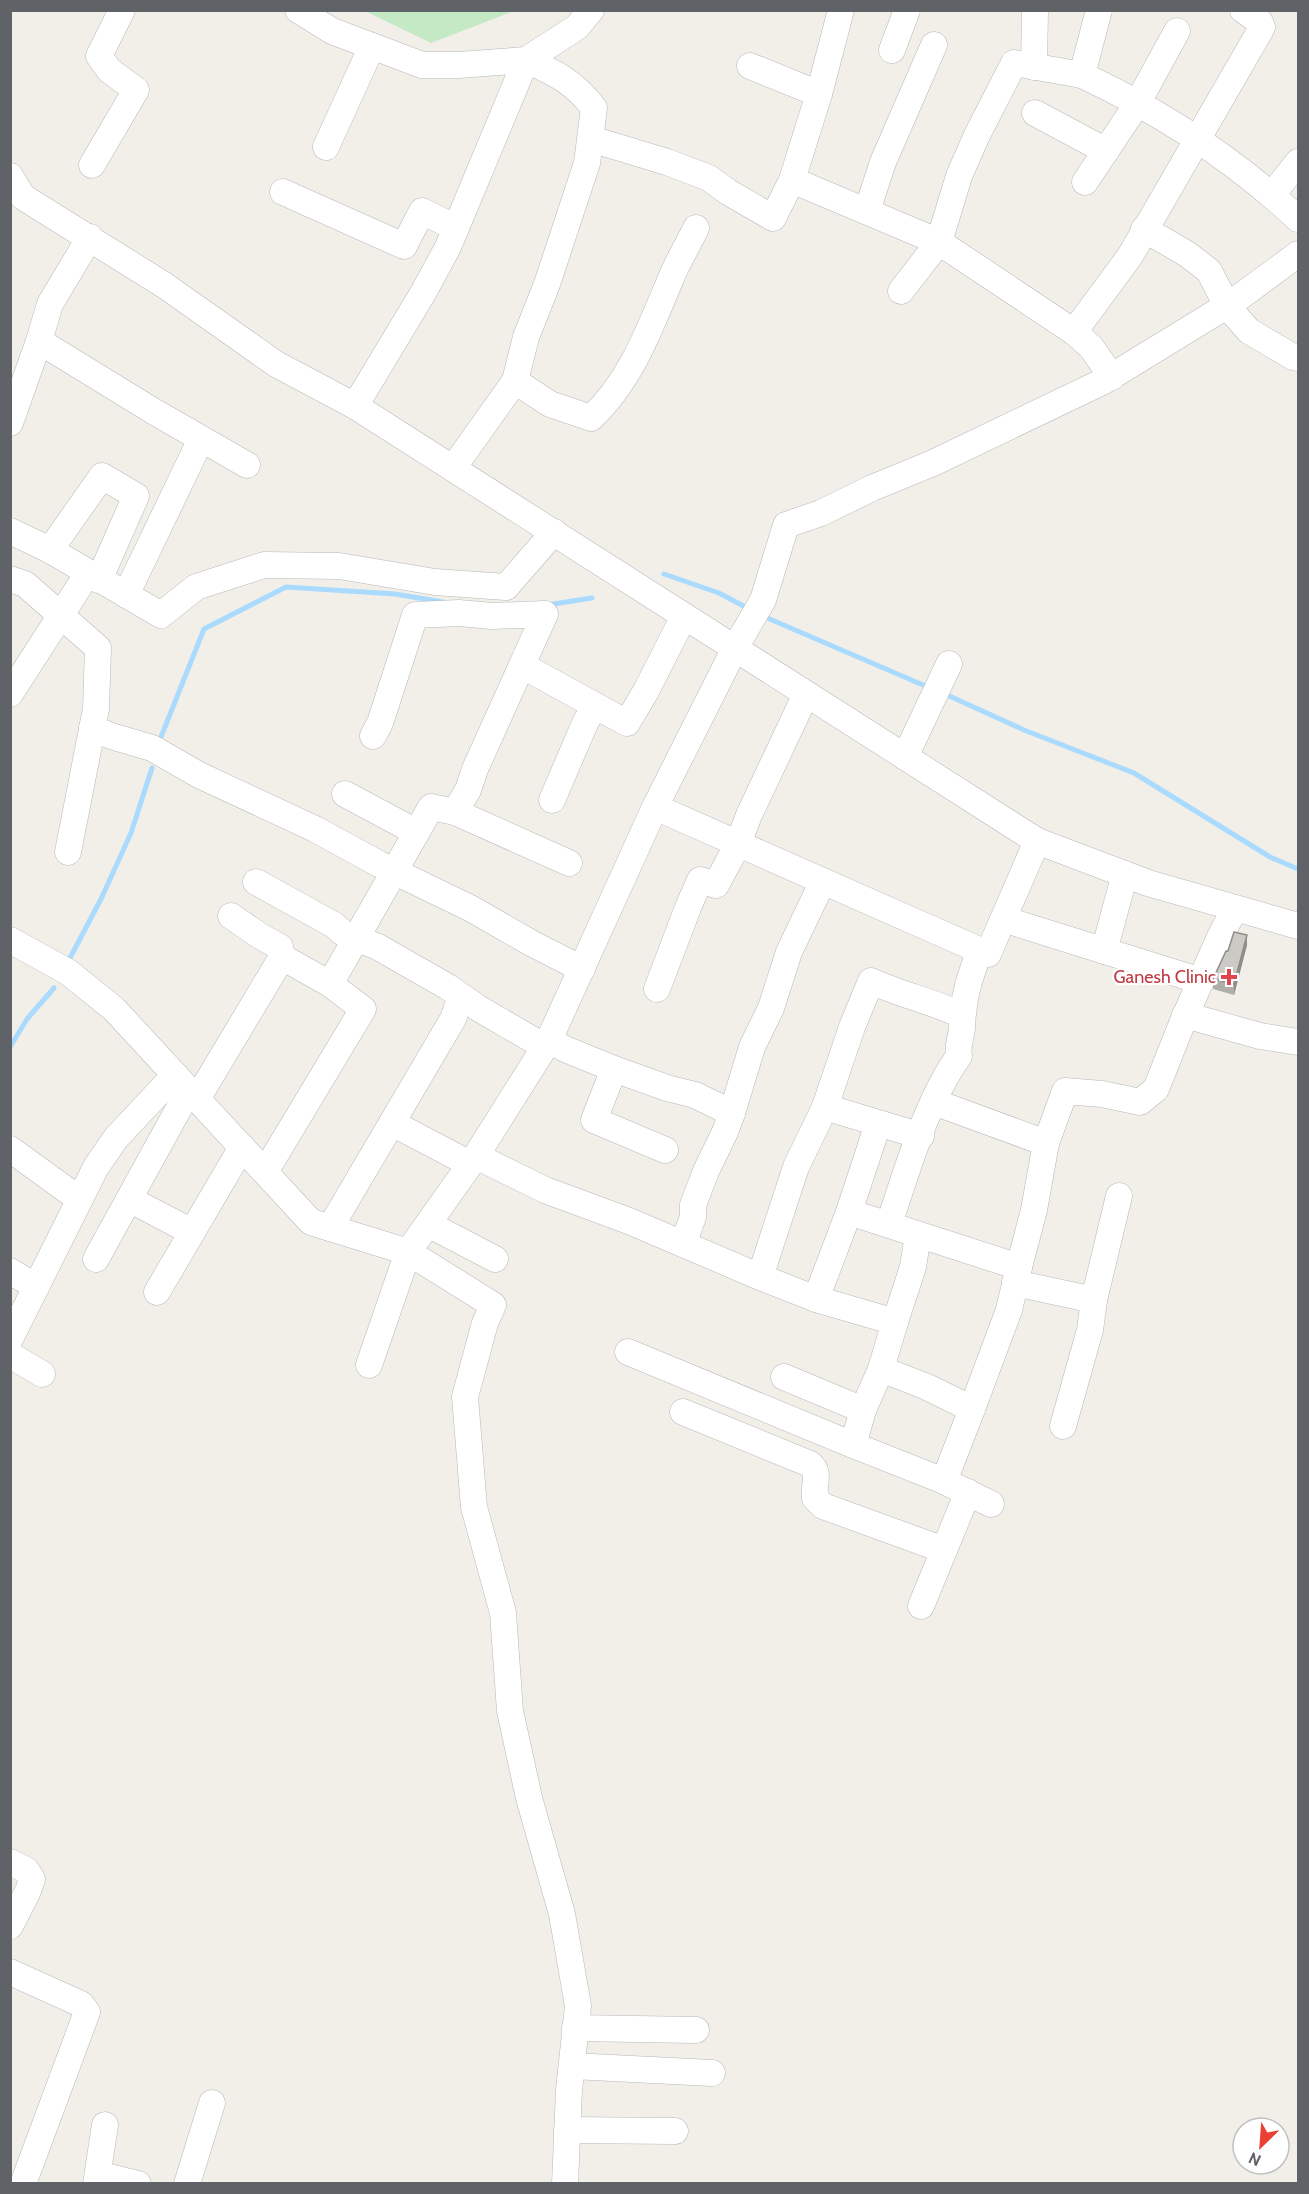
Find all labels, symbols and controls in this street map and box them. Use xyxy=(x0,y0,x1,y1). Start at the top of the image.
place label: Ganesh Clinic xyxy=(1114,966,1216,988)
marker: Ganesh Clinic xyxy=(1220,968,1238,986)
north arrow xyxy=(1231,2116,1291,2176)
text: N xyxy=(1246,2148,1264,2170)

